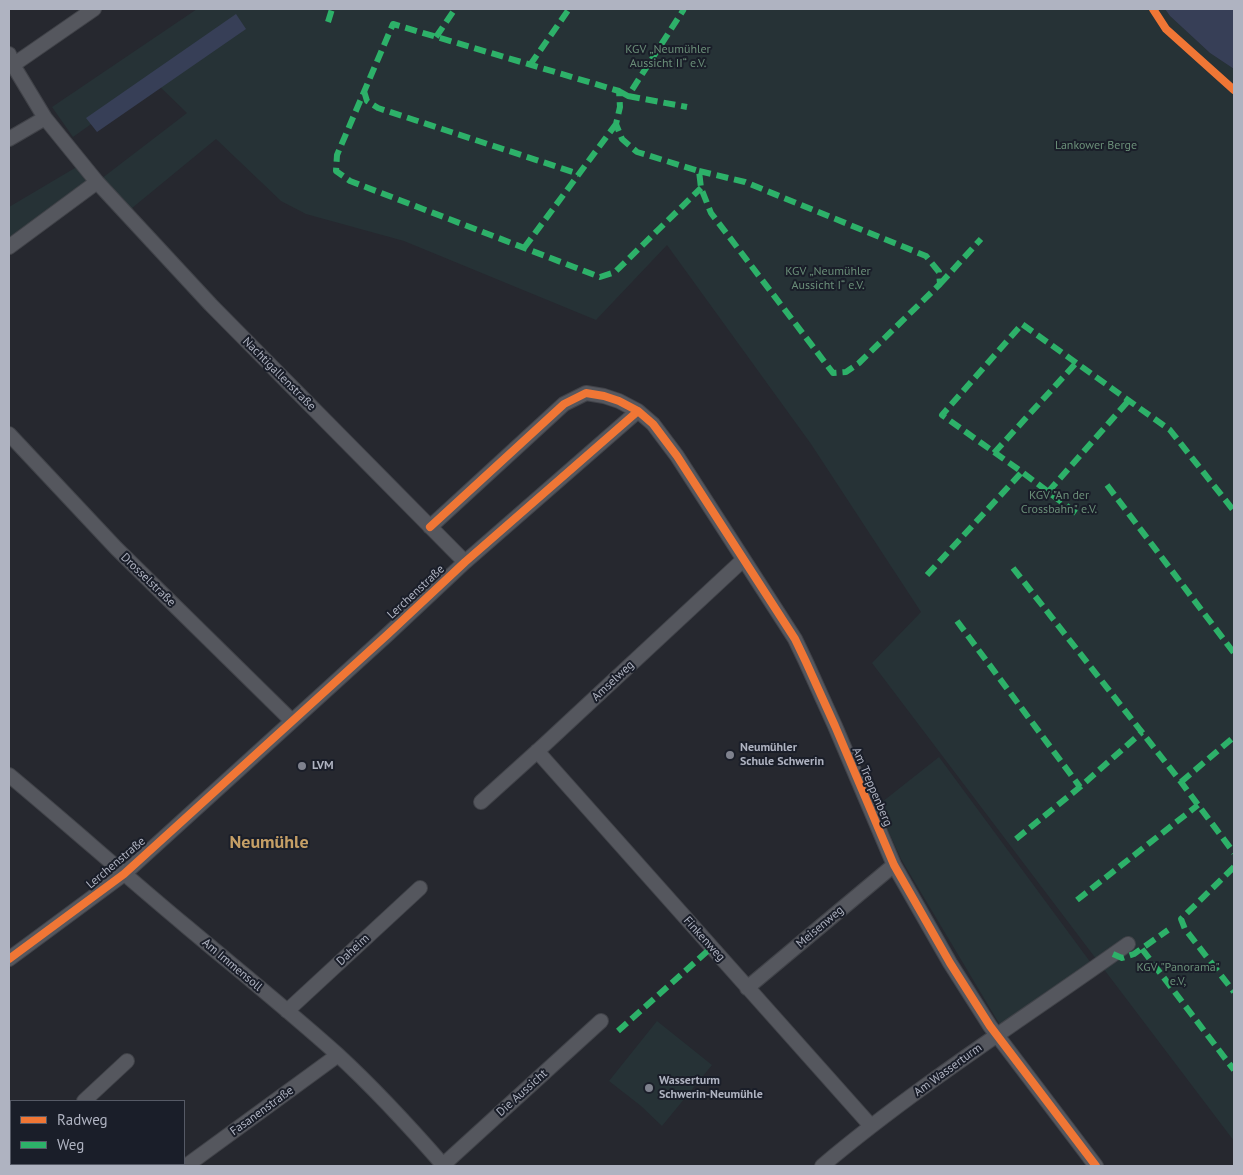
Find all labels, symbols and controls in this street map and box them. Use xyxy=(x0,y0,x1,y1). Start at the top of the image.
park label: KGV „Neumühler Aussicht II“ e.V. xyxy=(625,43,711,71)
park label: Lankower Berge xyxy=(1055,139,1137,153)
park label: KGV „Neumühler Aussicht I“ e.V. xyxy=(785,265,871,293)
street label: Nachtigallenstraße xyxy=(239,334,319,414)
park label: KGV "An der Crossbahn" e.V. xyxy=(1021,489,1097,517)
street label: Drosselstraße xyxy=(118,550,178,610)
street label: Lerchenstraße xyxy=(385,562,447,622)
street label: Amselweg xyxy=(589,658,637,704)
place label: Neumühler Schule Schwerin xyxy=(740,741,824,769)
street label: Am Treppenberg xyxy=(849,745,895,829)
marker: Neumühler Schule Schwerin xyxy=(724,749,736,761)
place label: LVM xyxy=(312,759,334,773)
marker: LVM xyxy=(296,760,308,772)
district label: Neumühle xyxy=(229,832,309,854)
street label: Lerchenstraße xyxy=(84,834,148,892)
street label: Meisenweg xyxy=(793,903,847,951)
street label: Finkenweg xyxy=(680,914,728,964)
street label: Daheim xyxy=(334,931,372,969)
street label: Am Immensoll xyxy=(199,936,265,994)
park label: KGV "Panorama" e.V, xyxy=(1136,961,1220,989)
street label: Am Wasserturm xyxy=(911,1041,985,1099)
street label: Die Aussicht xyxy=(494,1066,550,1120)
place label: Wasserturm Schwerin-Neumühle xyxy=(659,1074,763,1102)
marker: Wasserturm Schwerin-Neumühle xyxy=(643,1082,655,1094)
street label: Fasanenstraße xyxy=(228,1083,296,1139)
legend xyxy=(10,1100,185,1165)
text: Radweg xyxy=(57,1110,108,1129)
text: Weg xyxy=(57,1135,84,1154)

